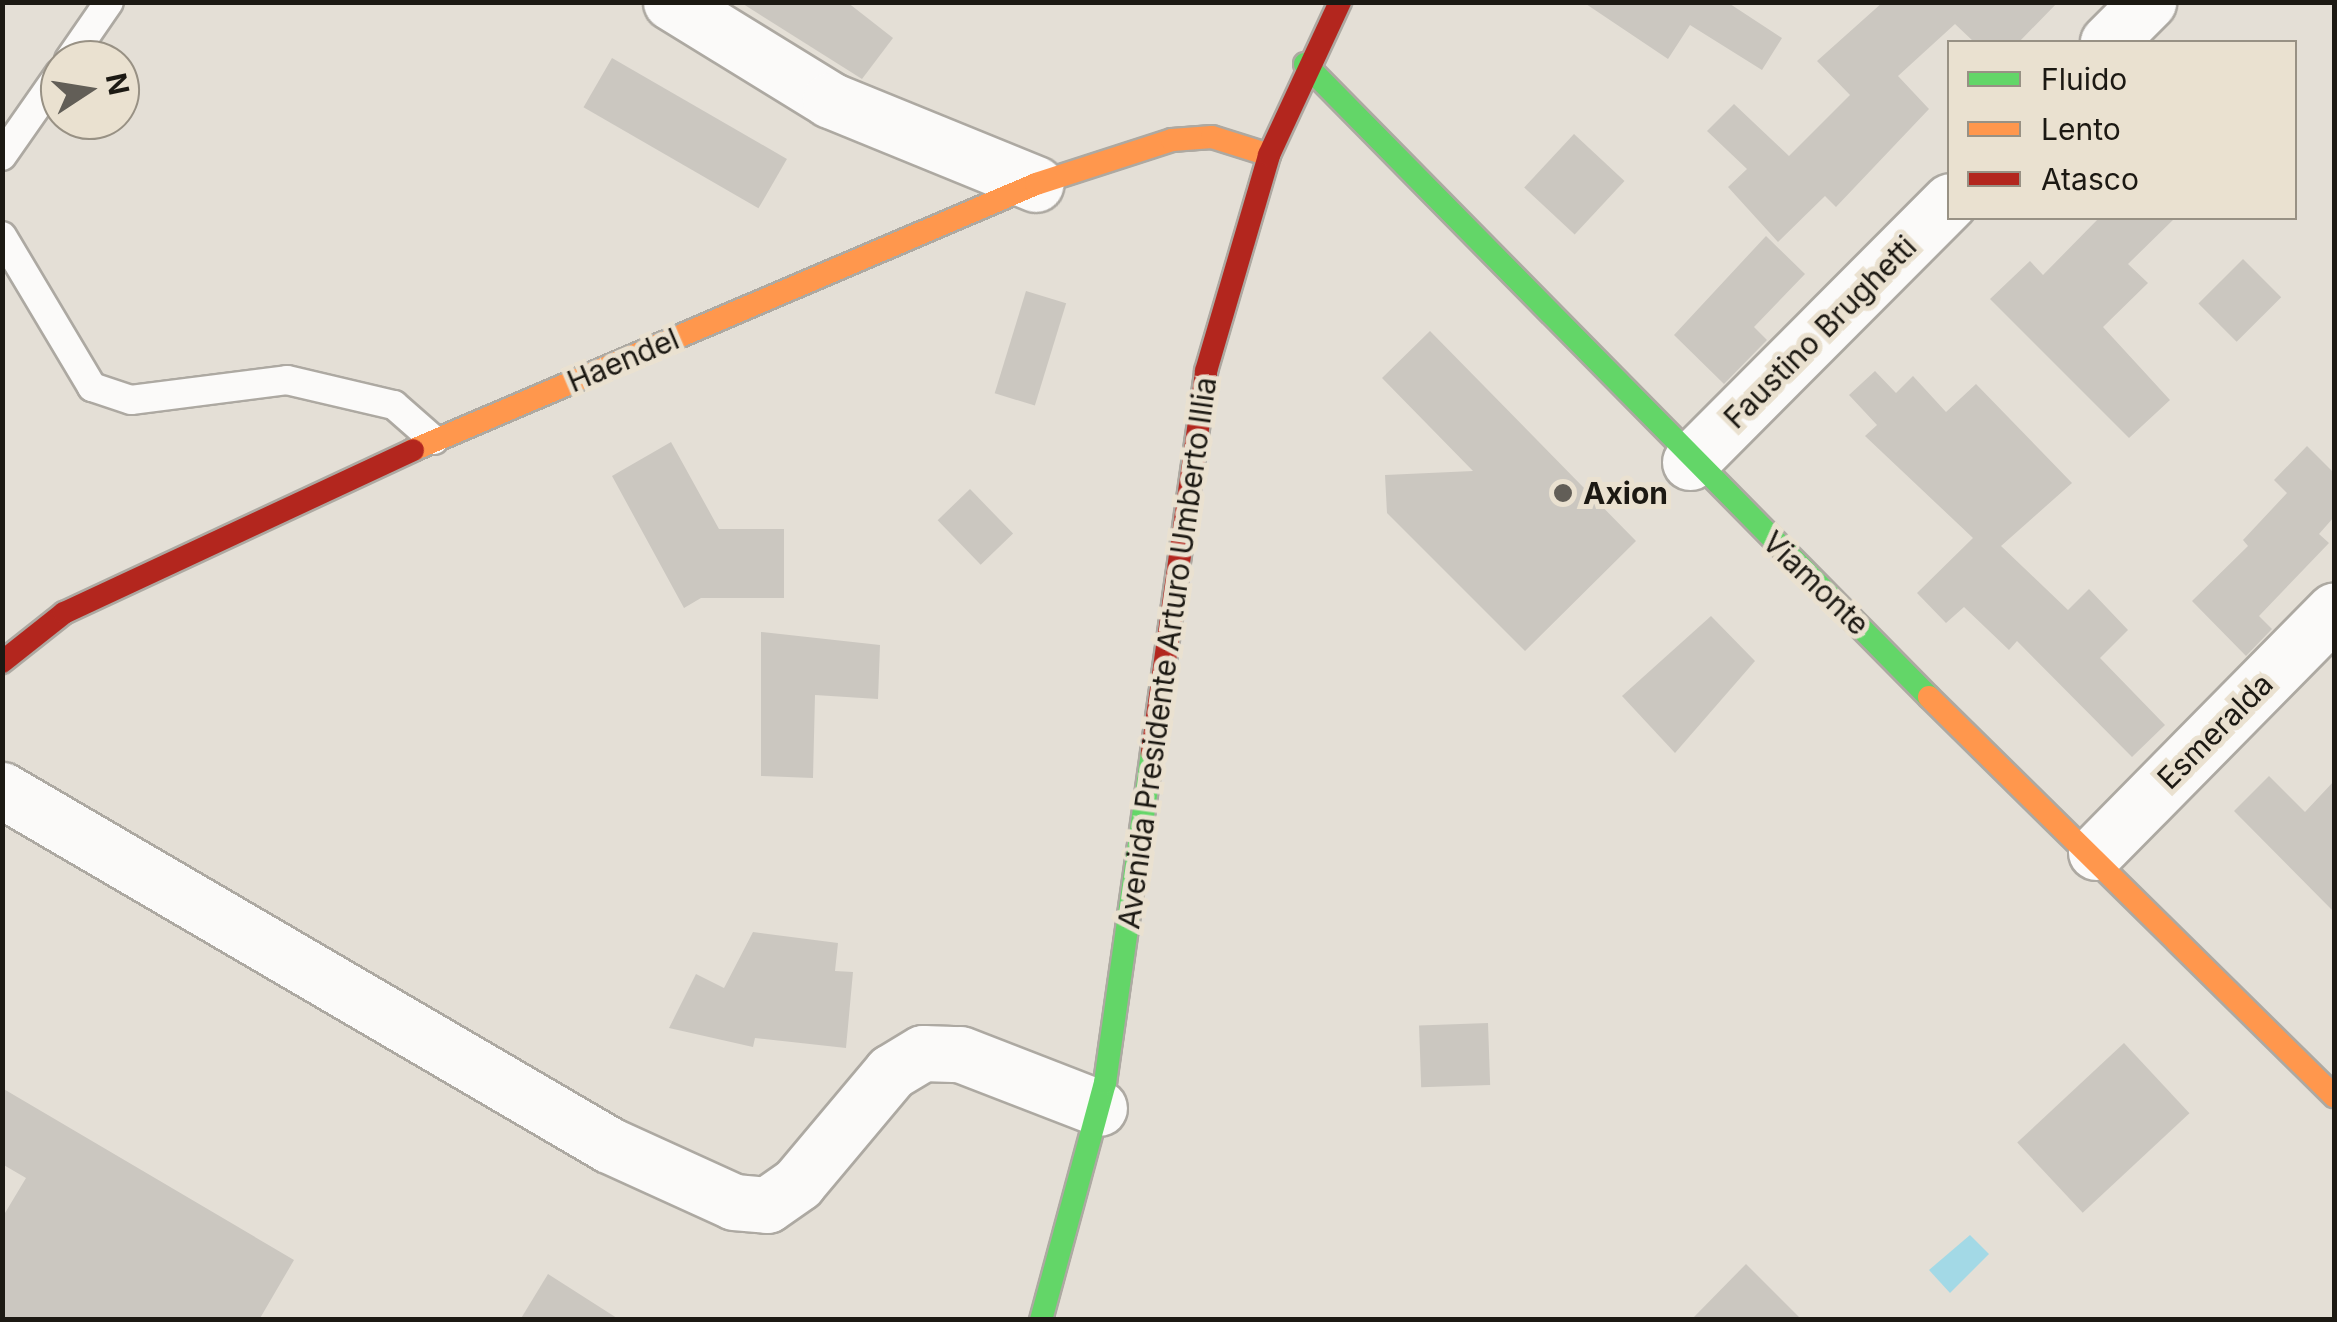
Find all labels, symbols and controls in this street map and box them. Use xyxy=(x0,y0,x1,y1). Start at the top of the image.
north arrow xyxy=(40,40,140,140)
legend xyxy=(1947,40,2297,220)
text: Fluido xyxy=(2041,61,2127,97)
text: N xyxy=(99,70,136,98)
text: Lento xyxy=(2041,111,2121,147)
text: Atasco xyxy=(2041,161,2139,197)
street label: Faustino Brughetti xyxy=(1716,228,1924,436)
street label: Haendel xyxy=(562,320,684,400)
street label: Avenida Presidente Arturo Umberto Illia xyxy=(1110,375,1224,931)
place label: Axion xyxy=(1583,475,1668,511)
marker: Axion xyxy=(1552,482,1574,504)
street label: Viamonte xyxy=(1755,524,1877,642)
street label: Esmeralda xyxy=(2150,666,2280,796)

